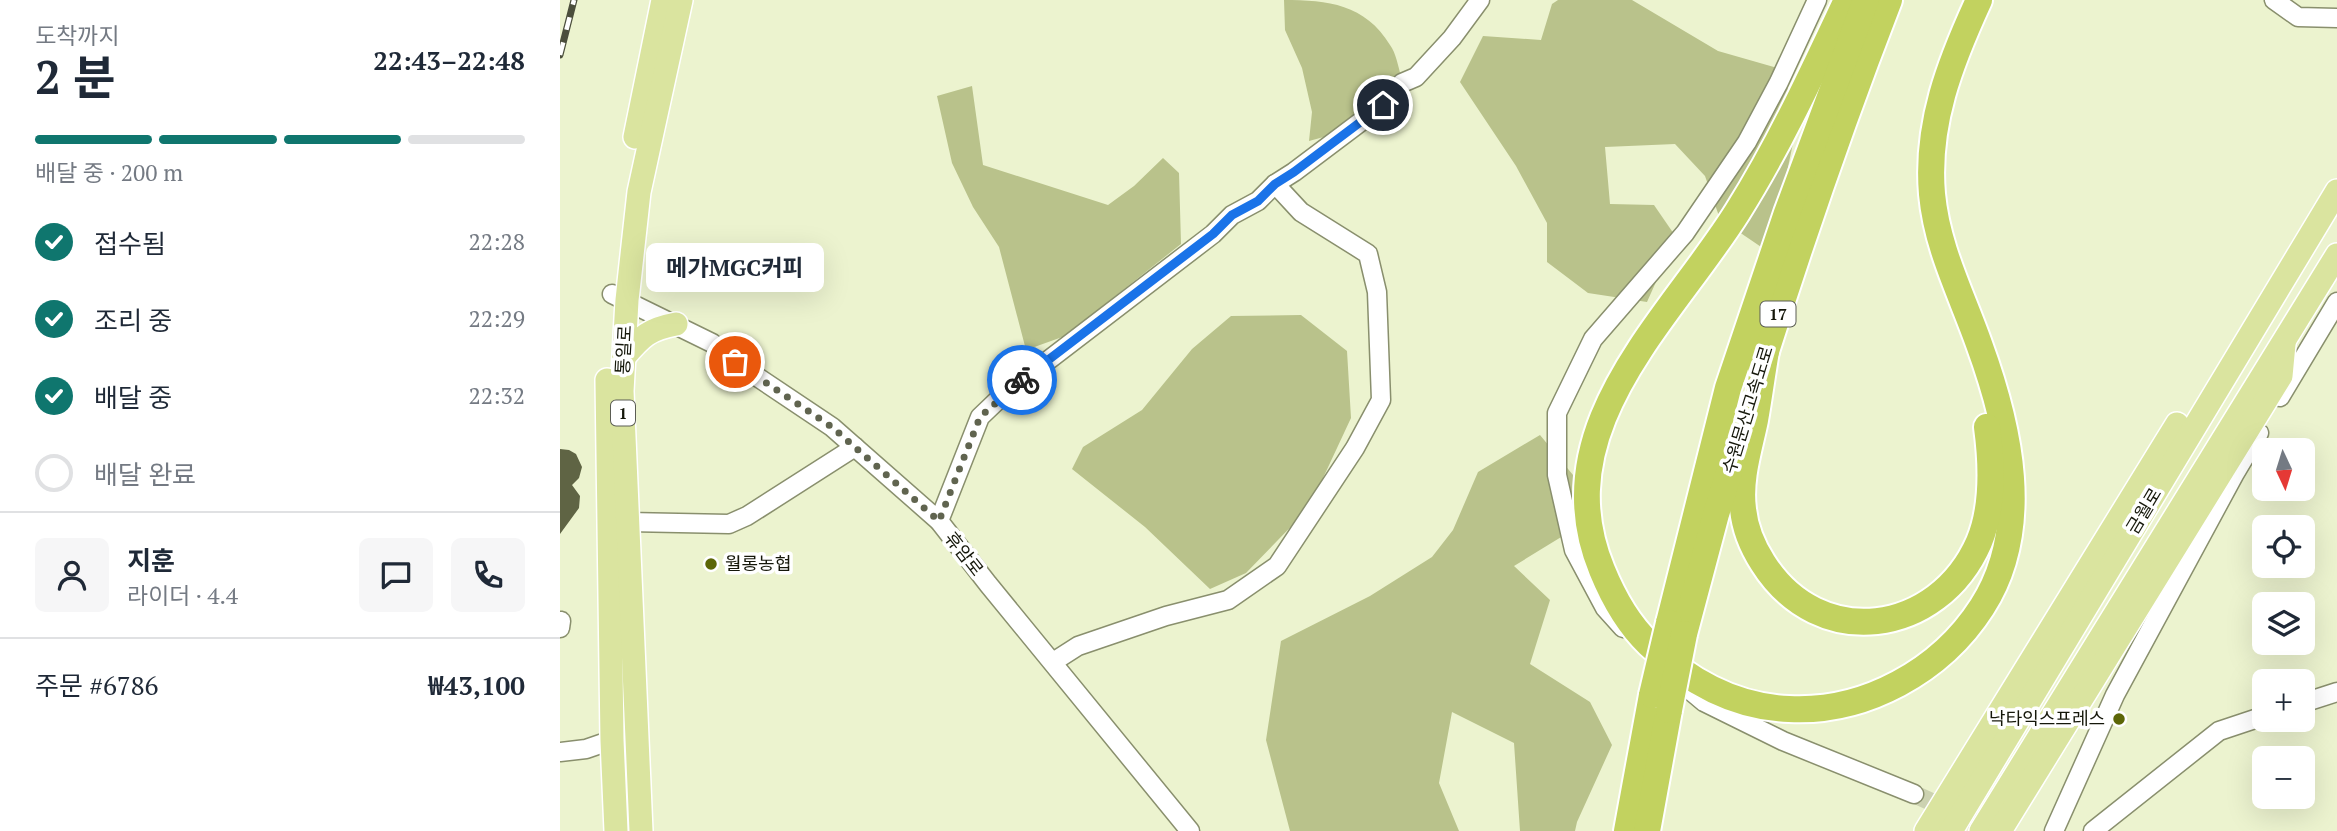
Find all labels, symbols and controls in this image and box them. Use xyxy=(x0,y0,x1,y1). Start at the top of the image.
text: 도착까지 xyxy=(35,20,120,51)
text: 22:43–22:48 xyxy=(373,43,525,77)
text: 2 분 xyxy=(35,46,116,107)
pin xyxy=(1353,75,1413,135)
icon: home xyxy=(1364,86,1402,124)
text: 배달 중 · 200 m xyxy=(35,157,183,188)
icon: check xyxy=(35,223,73,261)
text: 접수됨 xyxy=(94,226,166,260)
text: 22:28 xyxy=(468,226,525,257)
callout: 메가MGC커피 xyxy=(646,243,824,292)
text: 메가MGC커피 xyxy=(666,252,804,283)
icon: check xyxy=(35,300,73,338)
road number: 17 xyxy=(1760,302,1796,326)
text: 조리 중 xyxy=(94,303,172,337)
text: 22:29 xyxy=(468,303,525,334)
street label: 통일로 xyxy=(610,325,636,375)
pin xyxy=(705,332,765,392)
icon: bag xyxy=(716,343,754,381)
street label: 수원문산고속도로 xyxy=(1716,343,1778,477)
courier xyxy=(987,345,1057,415)
icon: bike xyxy=(1003,361,1041,399)
icon: check xyxy=(35,377,73,415)
text: 배달 중 xyxy=(94,380,172,414)
text: 22:32 xyxy=(468,380,525,411)
road number: 1 xyxy=(611,400,635,426)
north arrow xyxy=(2252,438,2315,500)
map controls xyxy=(2252,438,2315,809)
text: 배달 완료 xyxy=(94,457,196,491)
street label: 금월로 xyxy=(2120,483,2166,538)
button: locate xyxy=(2252,515,2315,578)
street label: 휴암로 xyxy=(940,526,990,580)
button: person xyxy=(35,538,109,612)
button: chat xyxy=(359,538,433,612)
button: phone xyxy=(451,538,525,612)
text: 지훈 xyxy=(127,543,175,577)
place label: 월롱농협 xyxy=(725,551,791,575)
marker: 월롱농협 xyxy=(703,556,719,572)
text: 라이더 · 4.4 xyxy=(127,580,238,611)
button: layers xyxy=(2252,592,2315,655)
text: 주문 #6786 xyxy=(35,668,158,702)
text: ₩43,100 xyxy=(428,668,525,702)
button: + xyxy=(2252,669,2315,732)
place label: 낙타익스프레스 xyxy=(1989,706,2105,730)
marker: 낙타익스프레스 xyxy=(2111,711,2127,727)
button: − xyxy=(2252,746,2315,809)

